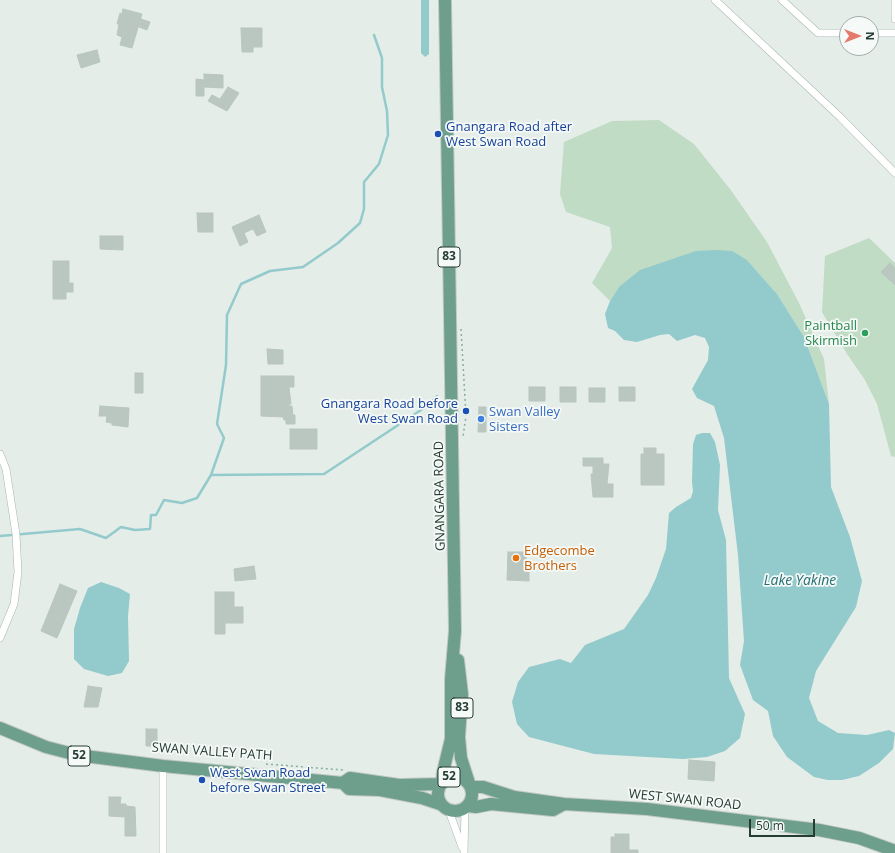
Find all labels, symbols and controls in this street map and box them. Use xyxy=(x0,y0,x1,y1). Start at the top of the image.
north arrow xyxy=(839,16,879,56)
text: N xyxy=(863,32,878,40)
place label: Gnangara Road after West Swan Road xyxy=(446,119,572,150)
marker: Gnangara Road after West Swan Road xyxy=(433,129,443,139)
road number: 83 xyxy=(438,247,460,267)
place label: Paintball Skirmish xyxy=(804,318,857,349)
marker: Paintball Skirmish xyxy=(860,328,870,338)
place label: Gnangara Road before West Swan Road xyxy=(321,396,458,427)
place label: Swan Valley Sisters xyxy=(489,404,560,435)
marker: Gnangara Road before West Swan Road xyxy=(461,406,471,416)
marker: Swan Valley Sisters xyxy=(476,414,486,424)
street label: GNANGARA ROAD xyxy=(431,441,449,551)
place label: Edgecombe Brothers xyxy=(524,543,595,574)
marker: Edgecombe Brothers xyxy=(511,553,521,563)
water label: Lake Yakine xyxy=(764,573,836,589)
road number: 83 xyxy=(451,698,473,718)
street label: SWAN VALLEY PATH xyxy=(151,740,273,764)
road number: 52 xyxy=(68,746,90,766)
place label: West Swan Road before Swan Street xyxy=(210,765,326,796)
road number: 52 xyxy=(438,767,460,787)
marker: West Swan Road before Swan Street xyxy=(197,775,207,785)
street label: WEST SWAN ROAD xyxy=(628,786,742,814)
scale bar xyxy=(751,811,817,837)
text: 50 m xyxy=(756,817,784,834)

